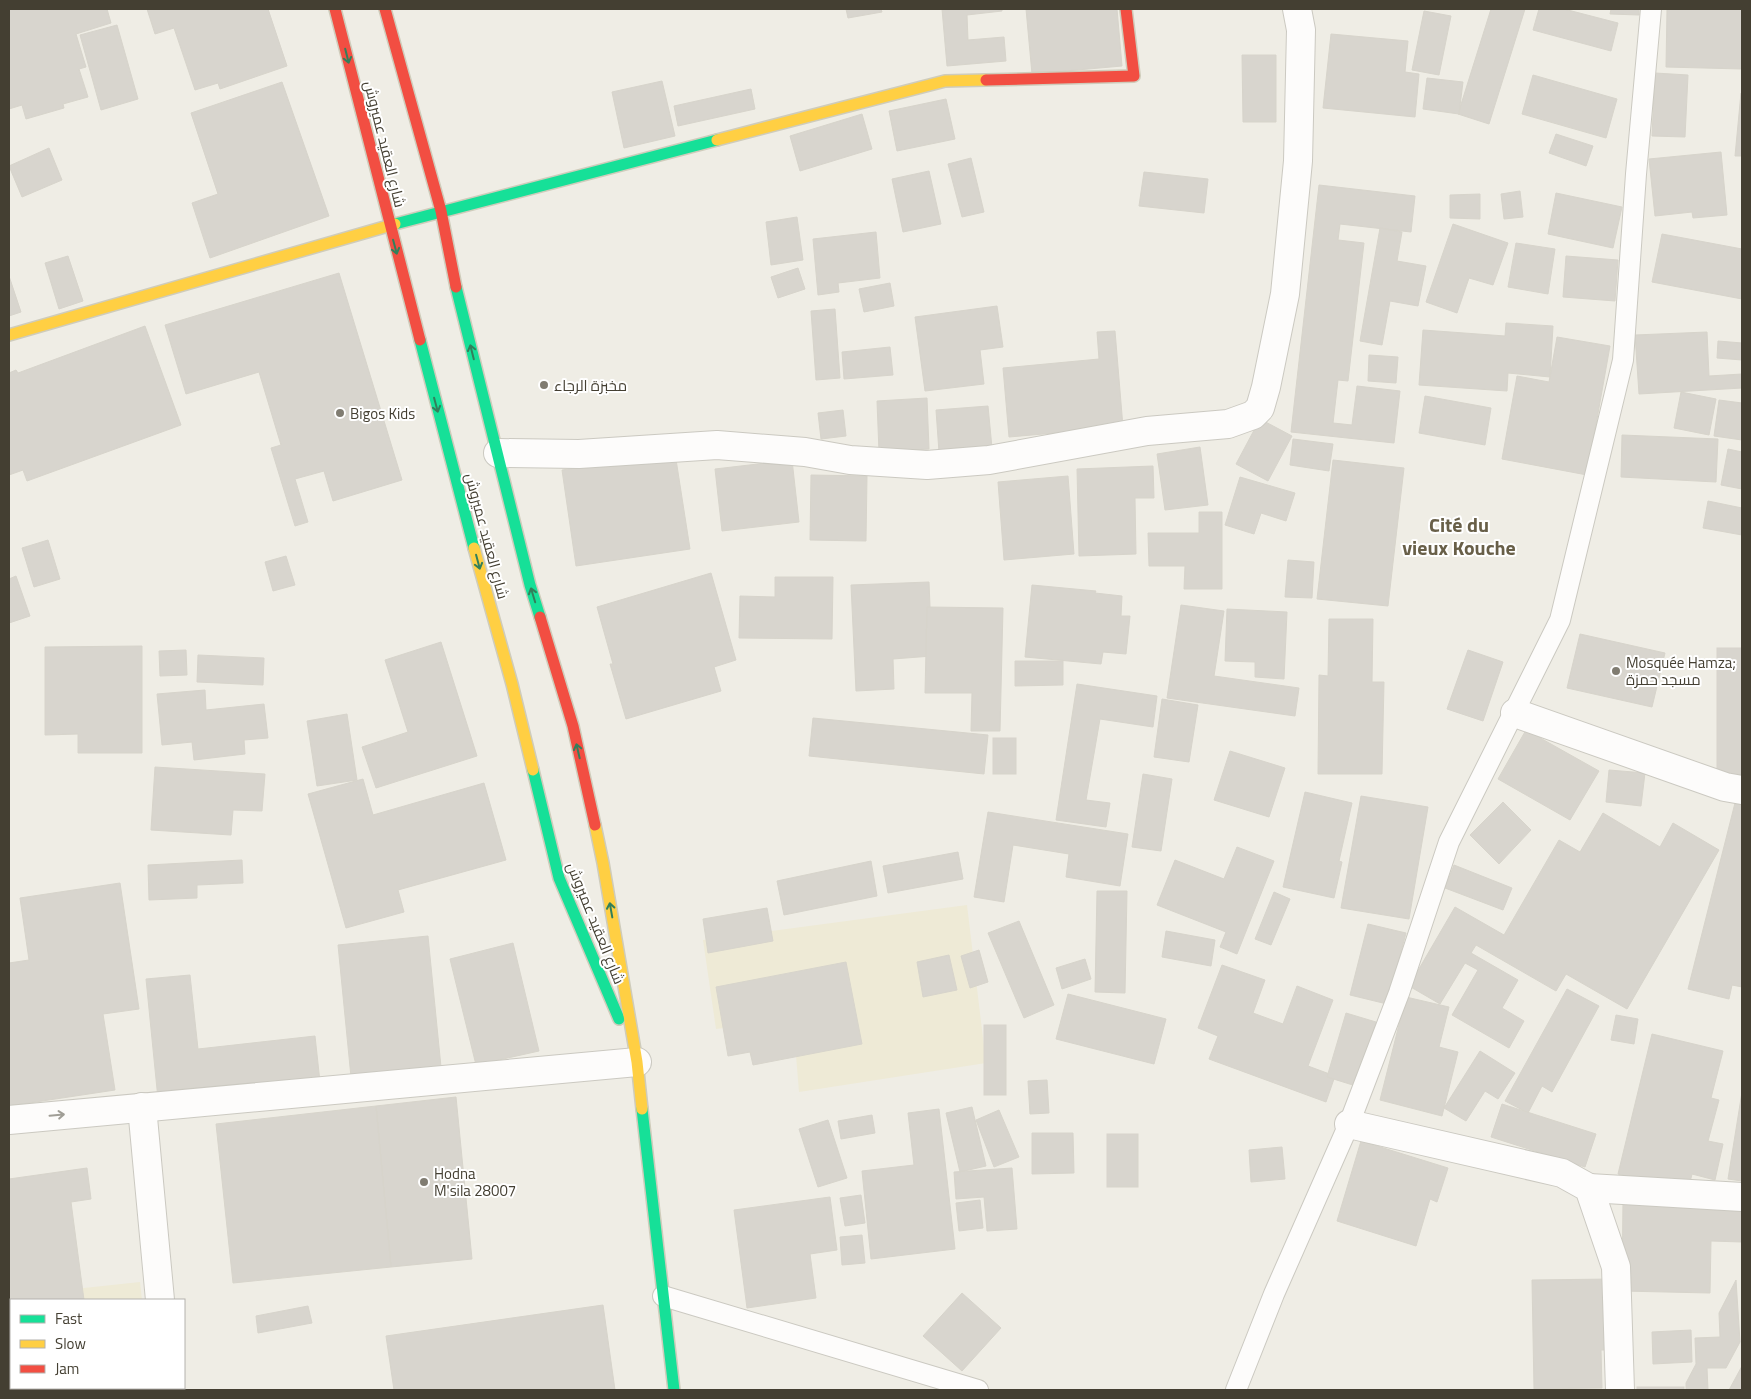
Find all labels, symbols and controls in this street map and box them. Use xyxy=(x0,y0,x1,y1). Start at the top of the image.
one-way arrow xyxy=(343,48,352,64)
street label: شارع العقيد عميروش xyxy=(358,78,412,210)
one-way arrow xyxy=(391,239,400,255)
one-way arrow xyxy=(467,345,476,361)
place label: مخبزة الرجاء xyxy=(554,374,627,397)
marker: مخبزة الرجاء xyxy=(538,379,550,391)
one-way arrow xyxy=(432,396,441,412)
place label: Bigos Kids xyxy=(350,402,415,425)
marker: Bigos Kids xyxy=(334,407,346,419)
street label: شارع العقيد عميروش xyxy=(459,470,515,602)
district label: Cité du vieux Kouche xyxy=(1402,509,1516,563)
one-way arrow xyxy=(474,553,483,569)
one-way arrow xyxy=(528,587,538,603)
place label: Mosquée Hamza; مسجد حمزة xyxy=(1626,651,1736,691)
marker: Mosquée Hamza; مسجد حمزة xyxy=(1610,665,1622,677)
one-way arrow xyxy=(573,743,582,759)
street label: شارع العقيد عميروش xyxy=(561,859,631,987)
one-way arrow xyxy=(606,902,616,918)
one-way arrow xyxy=(49,1110,65,1120)
place label: Hodna M'sila 28007 xyxy=(434,1162,516,1202)
marker: Hodna M'sila 28007 xyxy=(418,1176,430,1188)
legend xyxy=(10,1299,185,1389)
text: Fast xyxy=(55,1307,83,1330)
text: Slow xyxy=(55,1332,86,1355)
text: Jam xyxy=(55,1357,79,1380)

